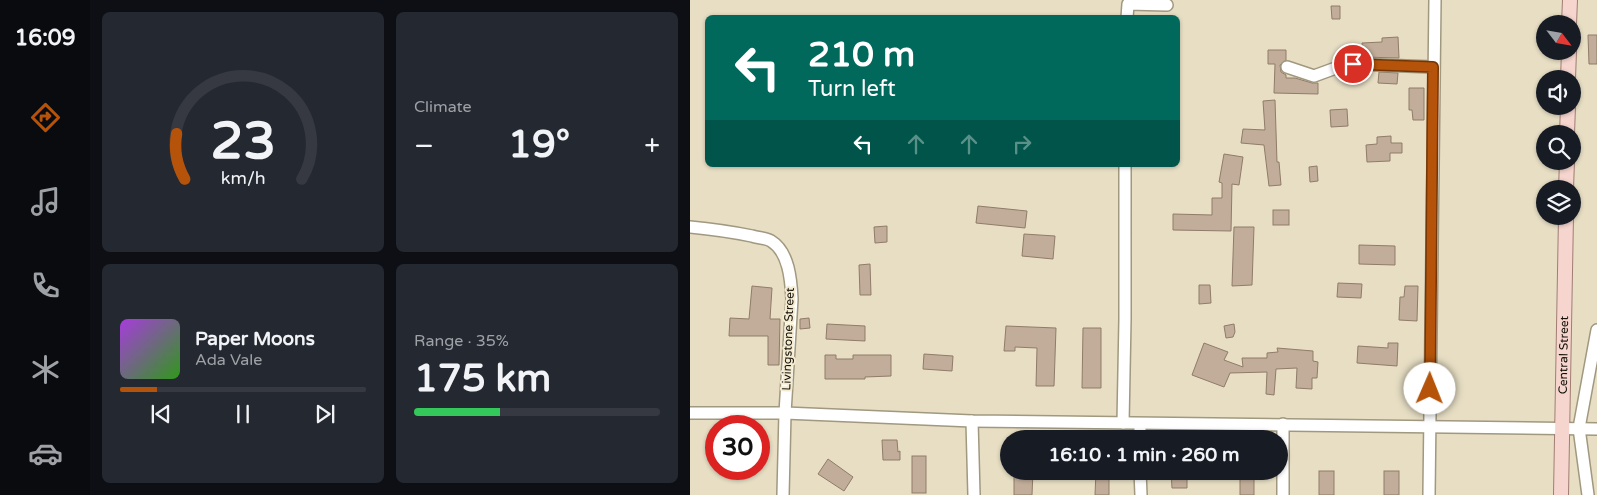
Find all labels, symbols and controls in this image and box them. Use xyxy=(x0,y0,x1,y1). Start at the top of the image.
north arrow xyxy=(1536,15,1581,60)
map controls xyxy=(1536,15,1581,225)
text: 16:09 xyxy=(15,25,75,51)
text: 210 m xyxy=(808,34,915,76)
icon: left xyxy=(725,35,790,100)
pin xyxy=(1332,43,1374,85)
icon: arrive xyxy=(1339,50,1367,78)
button: sound xyxy=(1536,70,1581,115)
text: Turn left xyxy=(808,76,896,102)
text: Climate xyxy=(414,97,472,117)
icon: directions xyxy=(28,100,63,135)
text: 23 xyxy=(210,110,276,173)
text: 19° xyxy=(508,122,570,168)
button: search xyxy=(1536,125,1581,170)
text: − xyxy=(414,129,434,163)
text: + xyxy=(644,129,660,163)
icon: left xyxy=(849,130,877,158)
icon: ahead xyxy=(902,130,930,158)
icon: ahead xyxy=(955,130,983,158)
icon: right xyxy=(1008,130,1036,158)
text: km/h xyxy=(221,168,265,189)
button: layers xyxy=(1536,180,1581,225)
icon: music xyxy=(28,184,63,219)
icon: phone xyxy=(28,268,63,303)
street label: Livingstone Street xyxy=(779,287,797,391)
street label: Central Street xyxy=(1556,315,1571,394)
text: Paper Moons xyxy=(195,328,315,350)
text: Range · 35% xyxy=(414,331,509,351)
text: Ada Vale xyxy=(195,350,262,370)
icon: climate xyxy=(28,352,63,387)
text: 175 km xyxy=(414,356,551,402)
position arrow xyxy=(1403,362,1455,414)
icon: previous xyxy=(147,400,175,428)
icon: pause xyxy=(229,400,257,428)
icon: next xyxy=(311,400,339,428)
speed limit sign: 30 xyxy=(705,415,770,480)
icon: car xyxy=(28,436,63,471)
text: 16:10 · 1 min · 260 m xyxy=(1048,444,1240,466)

